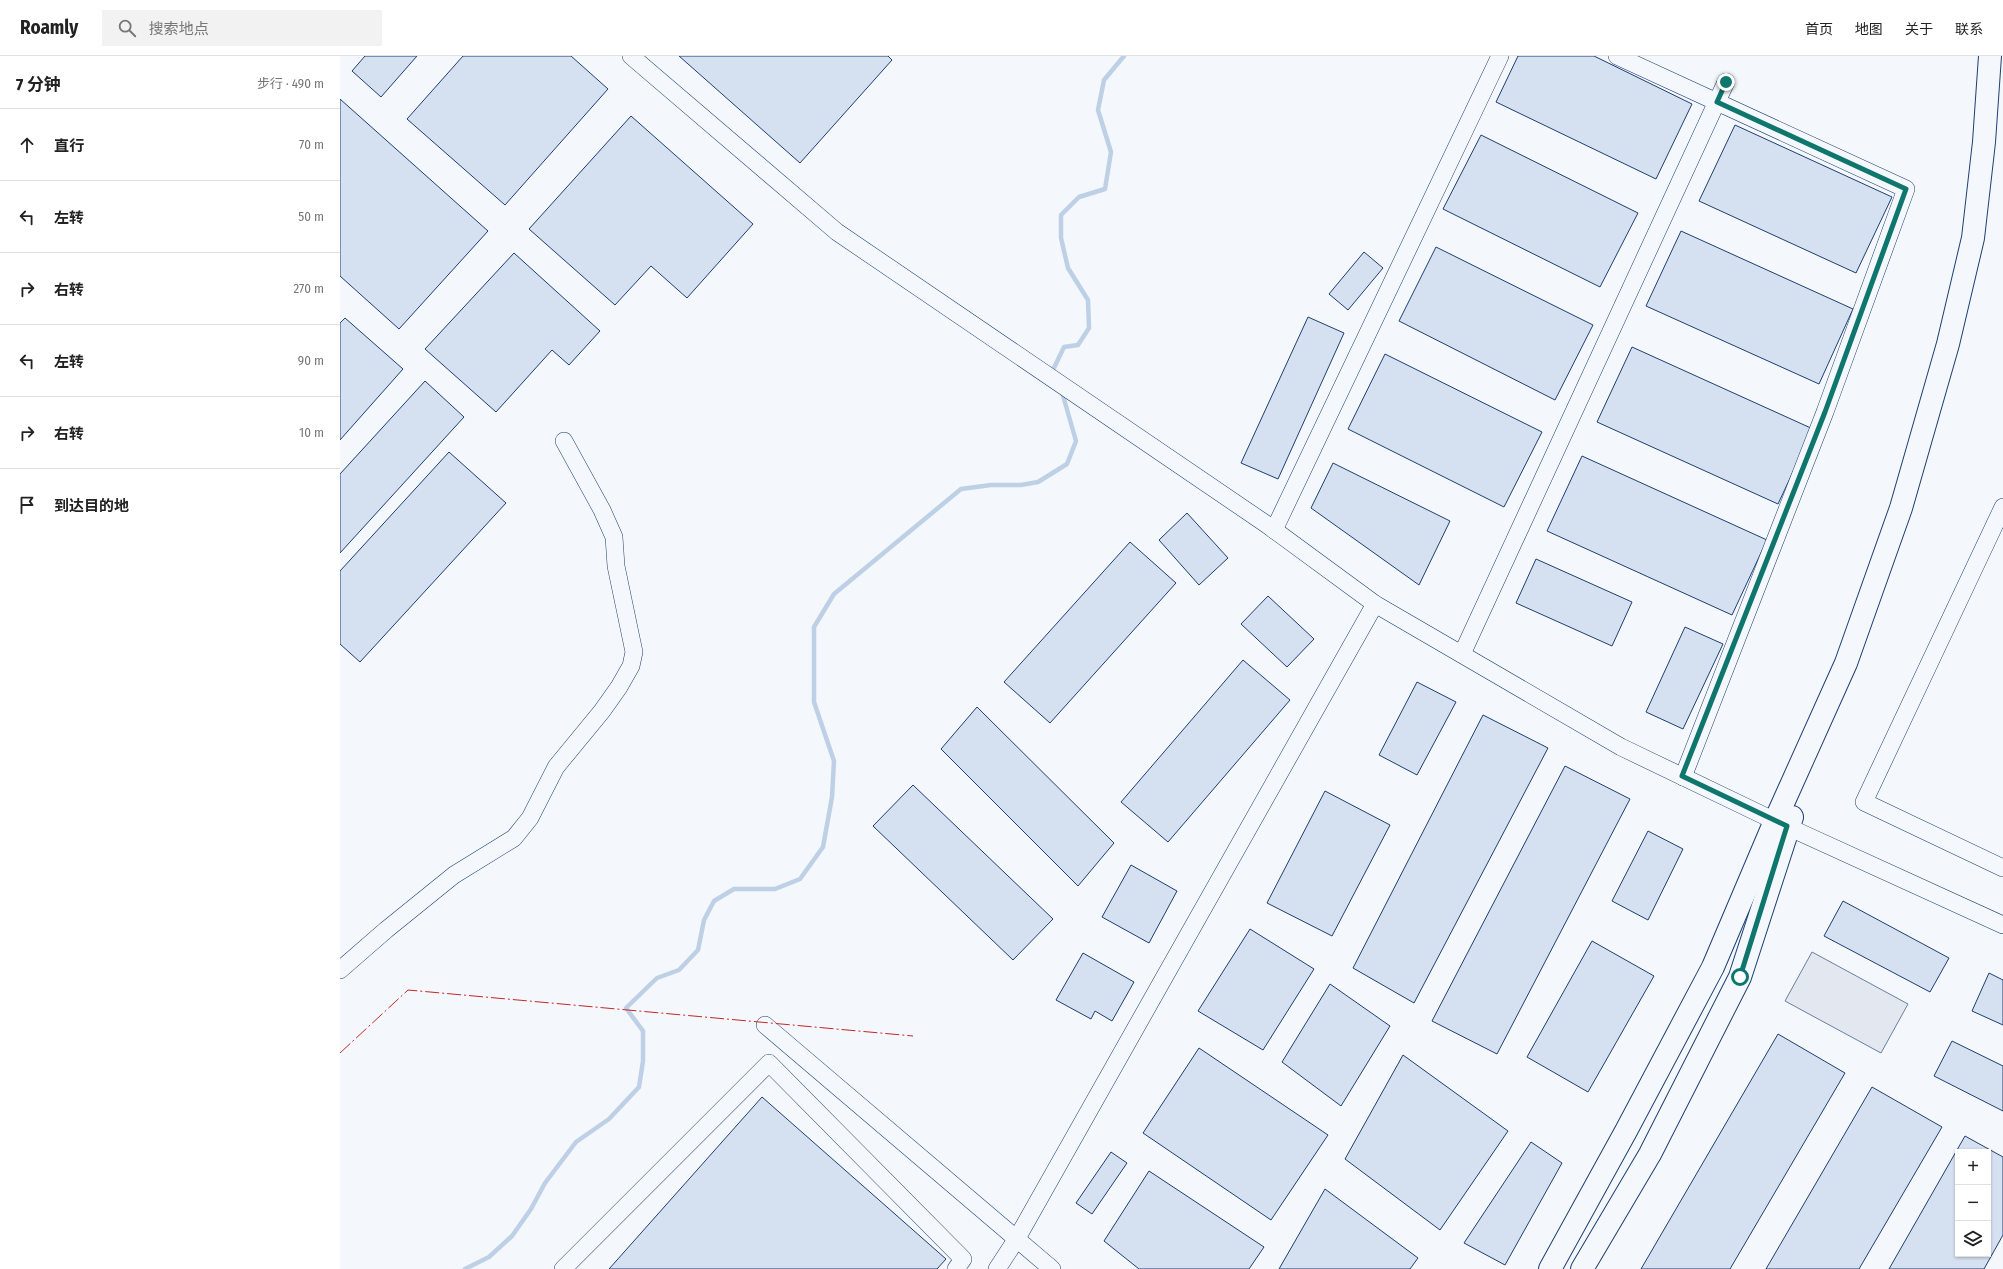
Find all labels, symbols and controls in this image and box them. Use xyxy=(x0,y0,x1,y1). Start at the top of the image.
search box xyxy=(102,10,382,46)
text: Roamly xyxy=(20,16,78,39)
icon: search xyxy=(116,17,138,39)
text: 搜索地点 xyxy=(148,20,208,38)
text: 首页 xyxy=(1805,21,1833,38)
text: 地图 xyxy=(1855,21,1883,38)
text: 关于 xyxy=(1905,21,1933,38)
text: 联系 xyxy=(1955,21,1983,38)
route end xyxy=(1717,73,1735,91)
text: 7 分钟 xyxy=(16,74,61,95)
text: 步行 · 490 m xyxy=(257,76,324,91)
icon: ahead xyxy=(16,134,38,156)
text: 直行 xyxy=(54,137,84,155)
text: 70 m xyxy=(299,137,324,152)
icon: left xyxy=(16,206,38,228)
text: 左转 xyxy=(54,209,84,227)
text: 50 m xyxy=(298,209,324,224)
icon: right xyxy=(16,278,38,300)
text: 右转 xyxy=(54,281,84,299)
text: 270 m xyxy=(293,281,324,296)
icon: left xyxy=(16,350,38,372)
text: 左转 xyxy=(54,353,84,371)
text: 90 m xyxy=(298,353,324,368)
icon: right xyxy=(16,422,38,444)
text: 右转 xyxy=(54,425,84,443)
text: 10 m xyxy=(299,425,324,440)
icon: arrive xyxy=(16,494,38,516)
text: 到达目的地 xyxy=(54,497,129,515)
route start xyxy=(1731,968,1749,986)
map controls xyxy=(1955,1149,1991,1257)
button: + xyxy=(1955,1149,1991,1185)
button: − xyxy=(1955,1185,1991,1221)
button: layers xyxy=(1955,1221,1991,1257)

